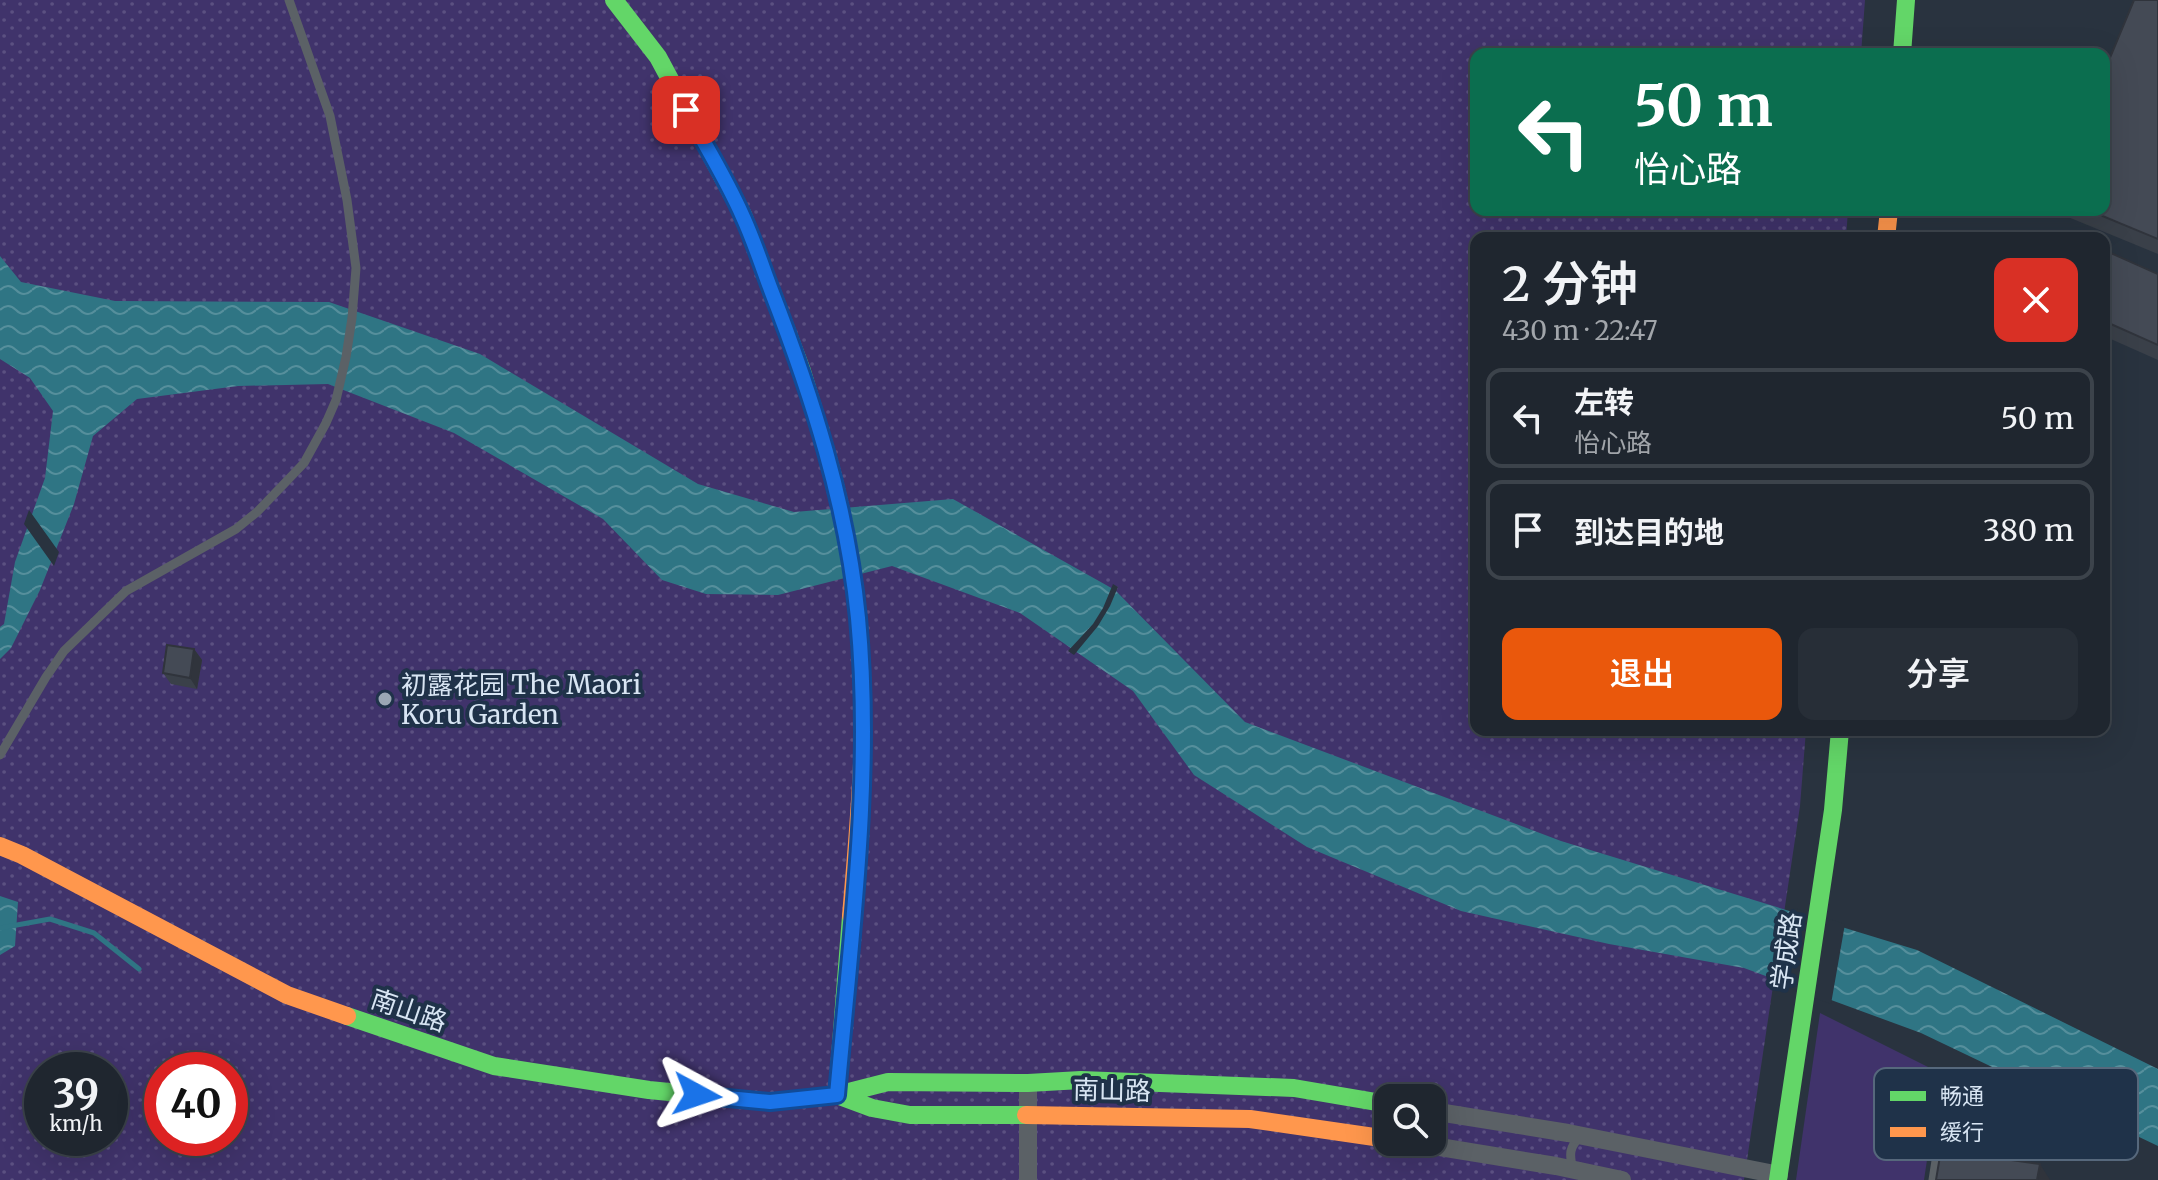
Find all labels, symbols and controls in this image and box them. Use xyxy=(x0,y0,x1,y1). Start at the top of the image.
text: 50 m xyxy=(1634,71,1773,141)
pin xyxy=(652,76,720,144)
icon: left xyxy=(1502,80,1606,184)
icon: arrive xyxy=(664,88,708,132)
text: 怡心路 xyxy=(1634,147,1742,192)
text: 2 分钟 xyxy=(1502,254,1638,314)
button: close xyxy=(1994,258,2078,342)
text: 430 m · 22:47 xyxy=(1502,314,1657,347)
text: 左转 xyxy=(1574,383,1634,421)
icon: left xyxy=(1506,396,1550,440)
text: 50 m xyxy=(2001,399,2074,437)
text: 怡心路 xyxy=(1574,426,1652,459)
icon: arrive xyxy=(1506,508,1550,552)
text: 380 m xyxy=(1983,511,2074,549)
text: 到达目的地 xyxy=(1574,513,1724,551)
button: 退出 xyxy=(1502,628,1782,720)
button: 分享 xyxy=(1798,628,2078,720)
place label: 初露花园 The Maori Koru Garden xyxy=(401,668,641,731)
marker: 初露花园 The Maori Koru Garden xyxy=(376,690,394,708)
street label: 学成路 xyxy=(1764,910,1808,992)
street label: 南山路 xyxy=(367,982,451,1038)
speed limit sign: 40 xyxy=(144,1052,248,1156)
position arrow xyxy=(655,1053,739,1137)
legend xyxy=(1874,1068,2138,1160)
text: 39 xyxy=(53,1069,99,1119)
street label: 南山路 xyxy=(1073,1073,1151,1107)
text: 畅通 xyxy=(1940,1082,1984,1110)
map controls xyxy=(1374,1084,1446,1156)
button: search xyxy=(1374,1084,1446,1156)
text: km/h xyxy=(50,1111,102,1136)
text: 缓行 xyxy=(1940,1118,1984,1146)

